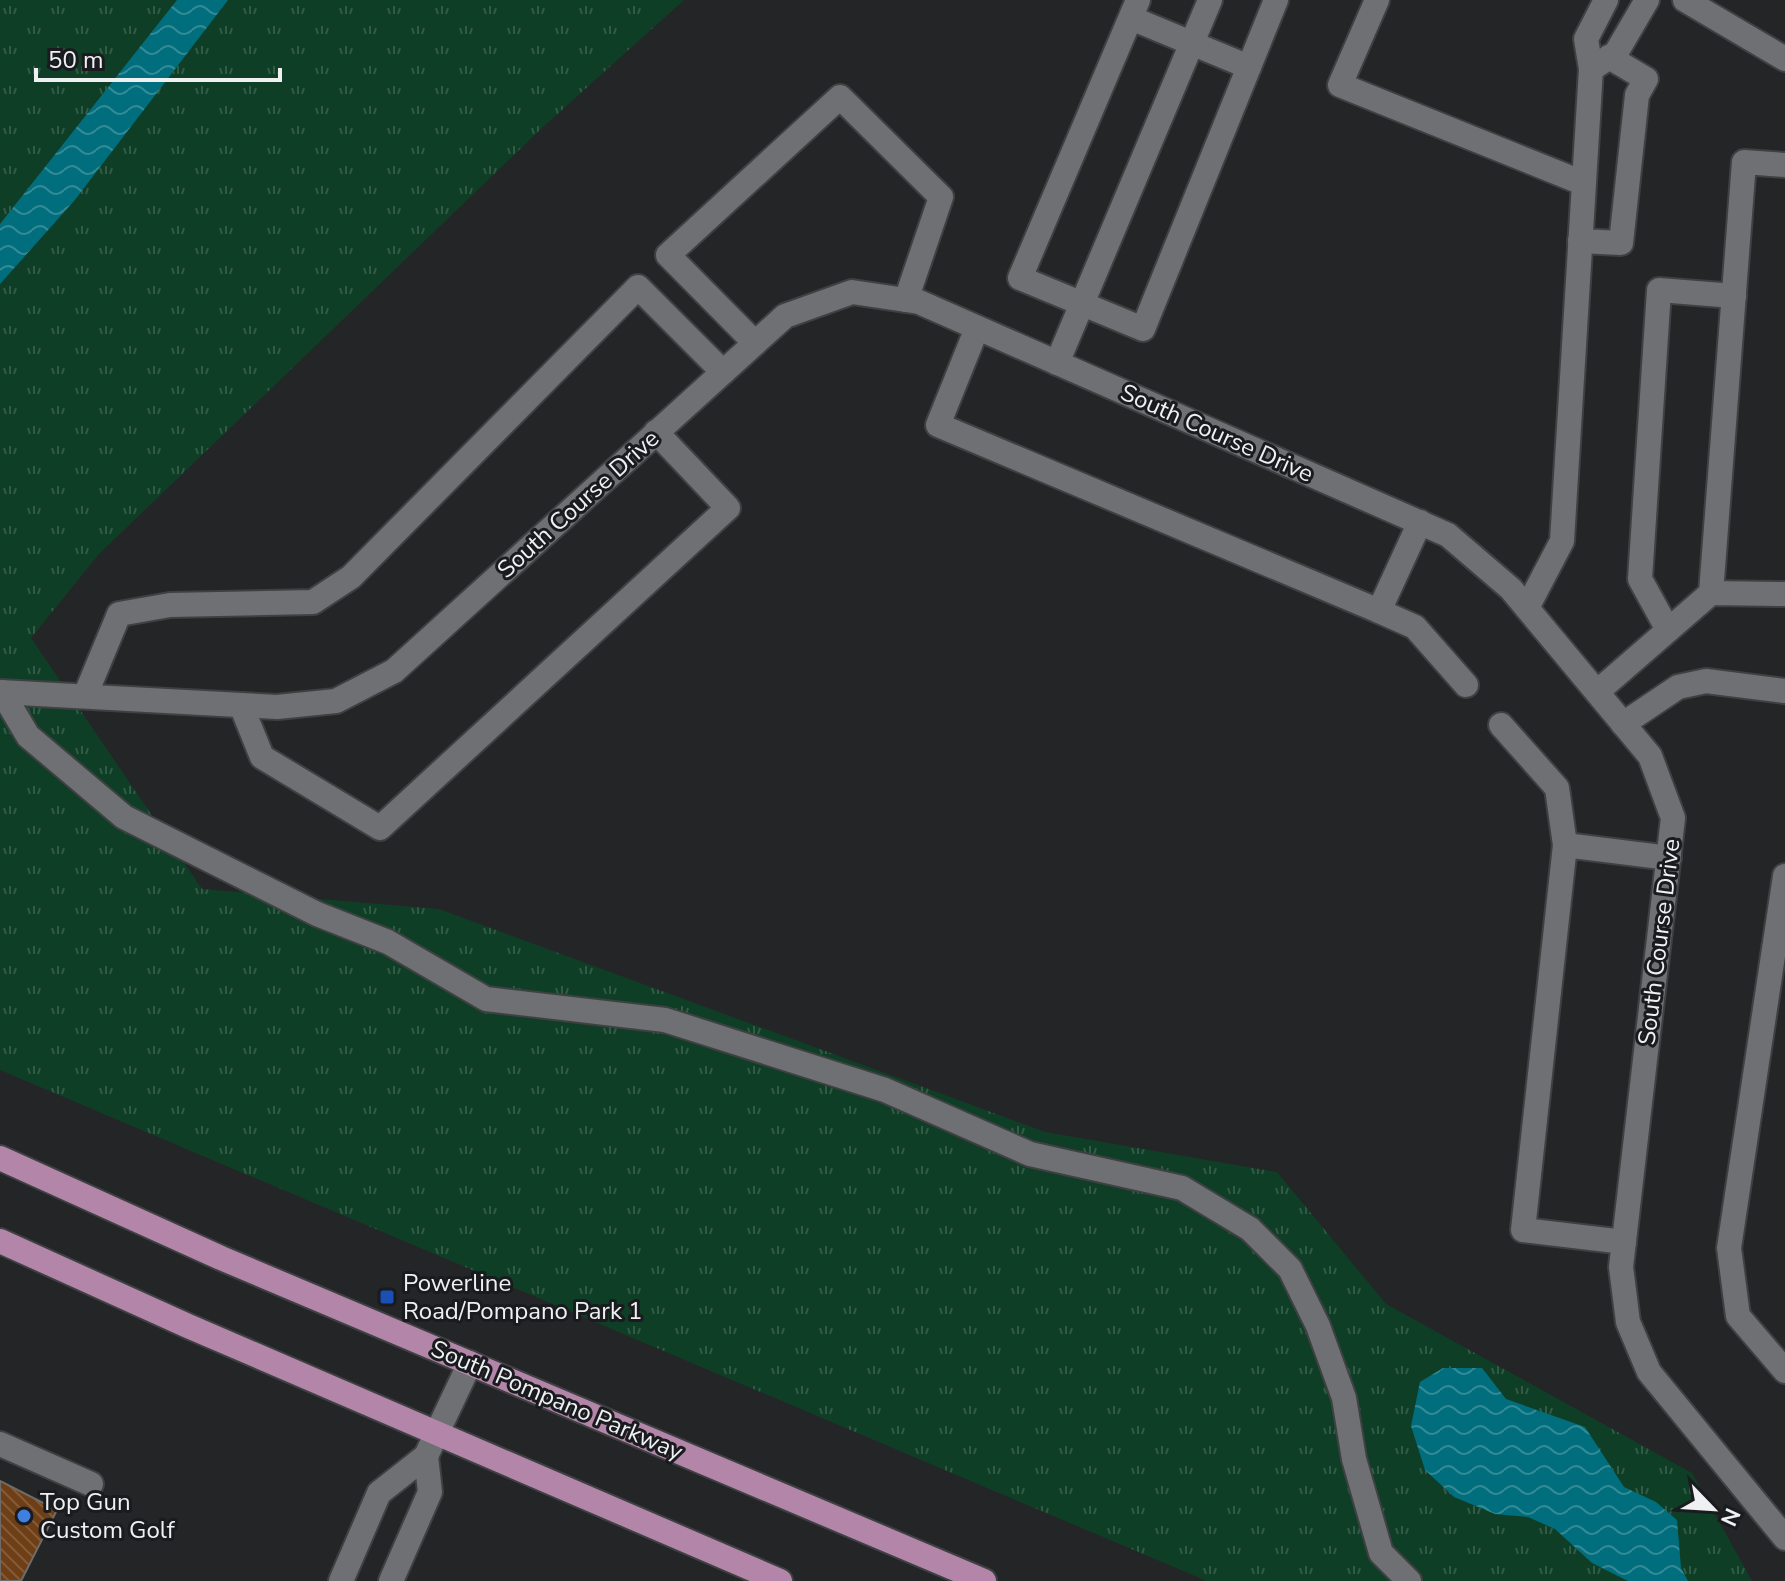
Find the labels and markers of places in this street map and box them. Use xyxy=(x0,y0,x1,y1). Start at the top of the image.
place label: Powerline Road/Pompano Park 1 xyxy=(403,1267,643,1327)
marker: Powerline Road/Pompano Park 1 xyxy=(378,1288,396,1306)
place label: Top Gun Custom Golf xyxy=(40,1486,176,1546)
marker: Top Gun Custom Golf xyxy=(15,1507,33,1525)

